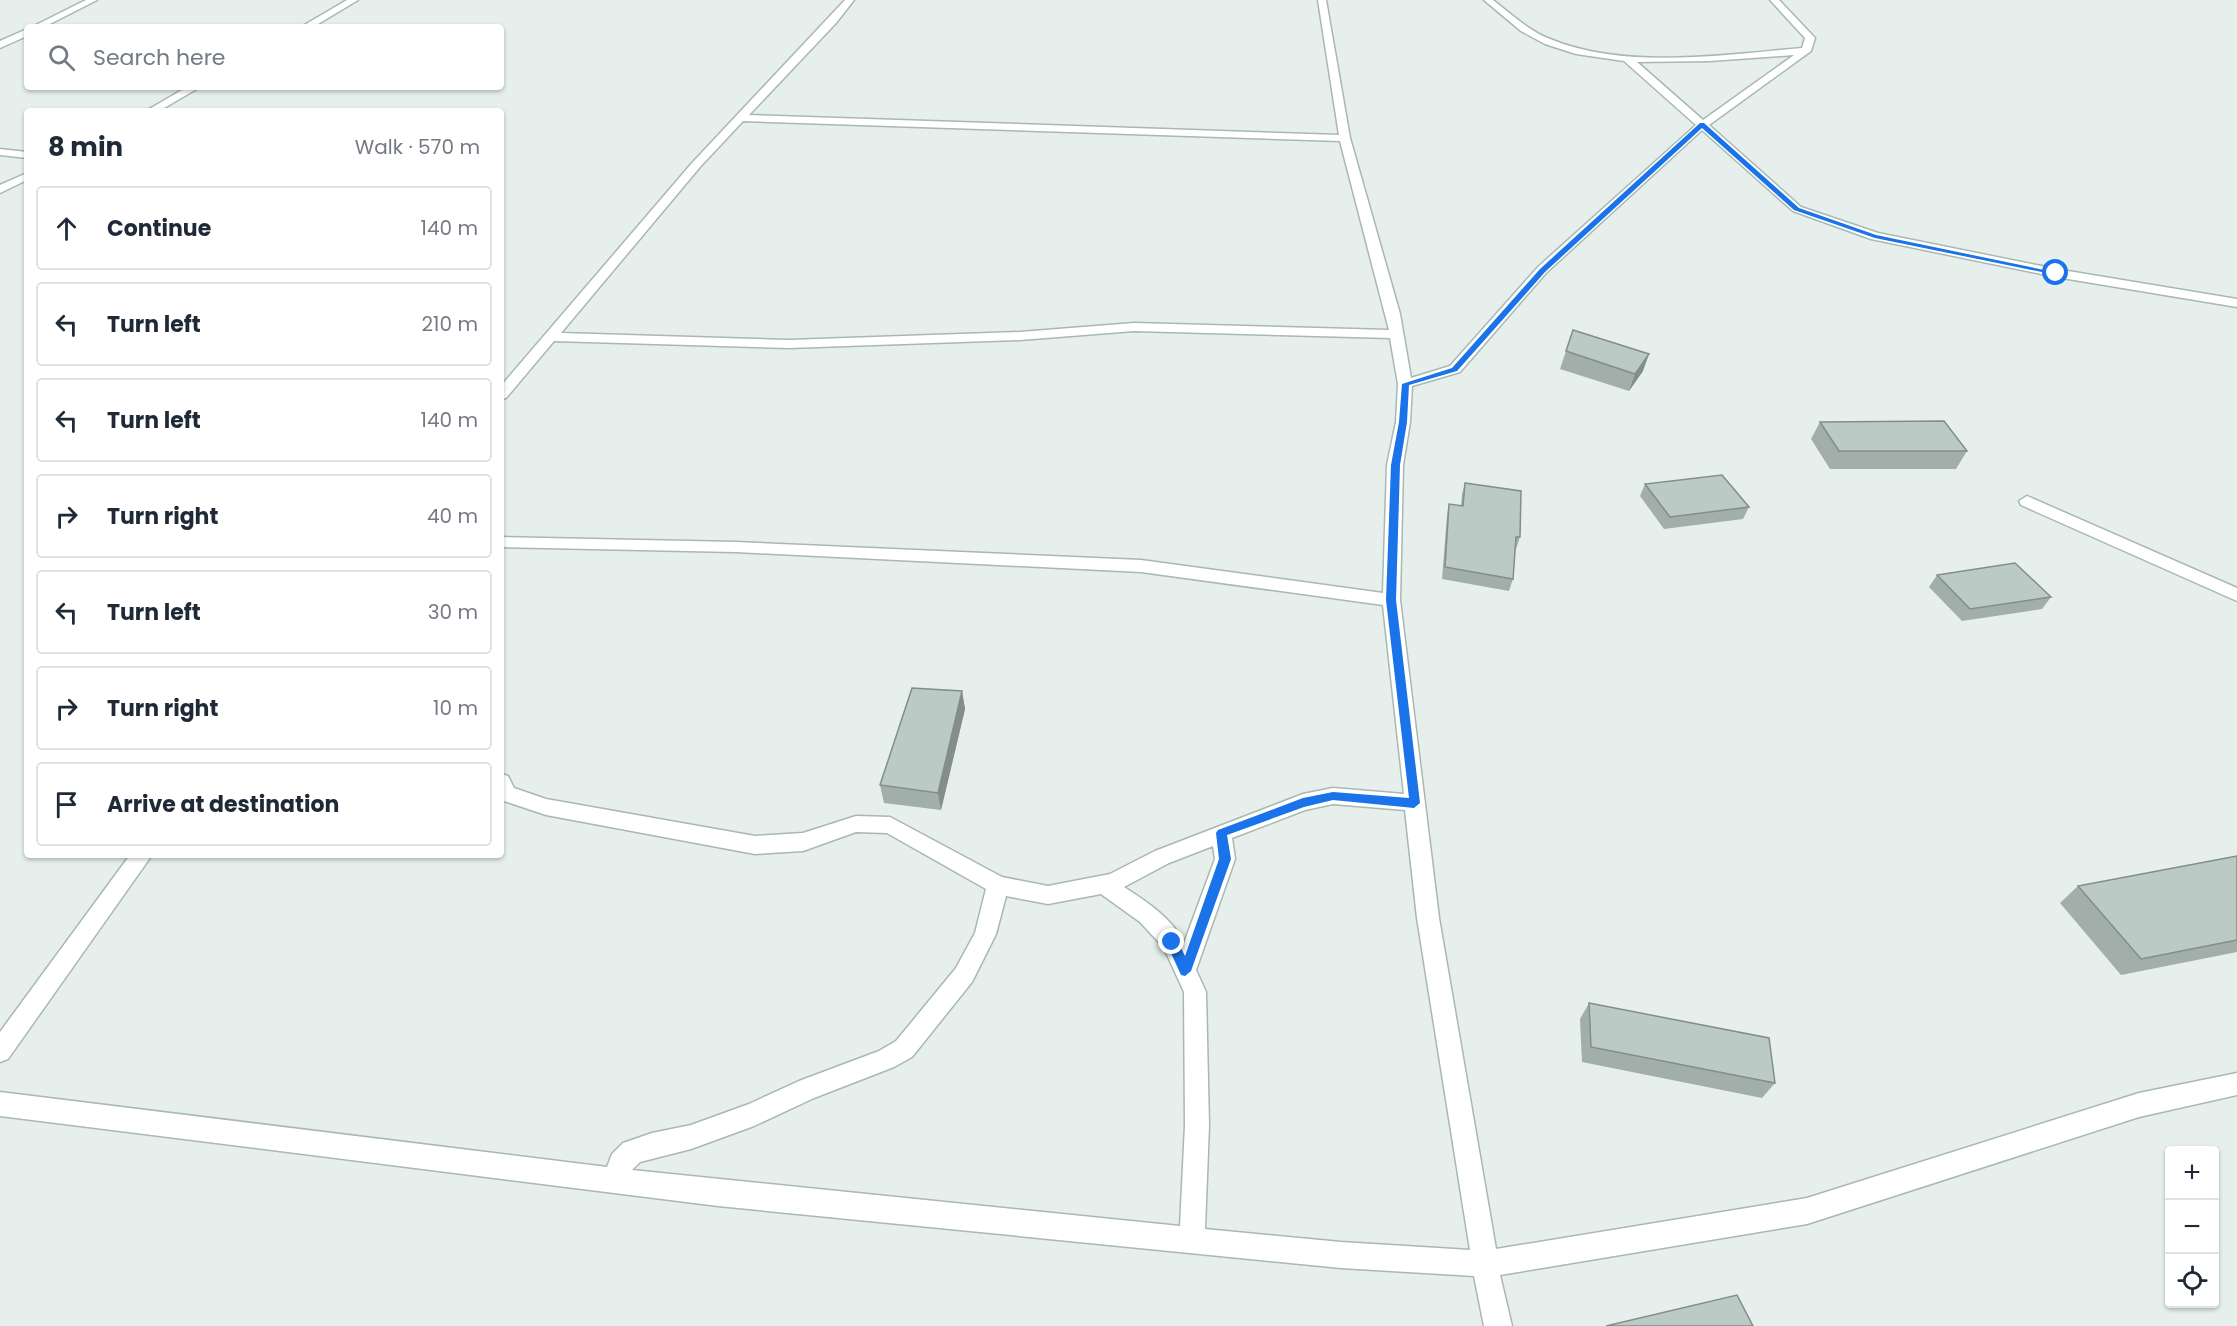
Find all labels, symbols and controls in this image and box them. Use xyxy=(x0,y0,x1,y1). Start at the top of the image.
search box xyxy=(24,24,504,90)
icon: search xyxy=(45,41,78,74)
text: Search here xyxy=(93,42,226,73)
text: 8 min xyxy=(48,129,123,165)
text: Walk · 570 m xyxy=(355,133,480,161)
icon: ahead xyxy=(50,212,83,245)
text: Continue xyxy=(107,213,211,244)
text: 140 m xyxy=(421,214,478,242)
route start xyxy=(2042,259,2068,285)
icon: left xyxy=(50,308,83,341)
text: Turn left xyxy=(107,309,201,340)
text: 210 m xyxy=(422,310,478,338)
icon: left xyxy=(50,404,83,437)
text: Turn left xyxy=(107,405,201,436)
text: 140 m xyxy=(421,406,478,434)
icon: right xyxy=(50,500,83,533)
text: Turn right xyxy=(107,501,218,532)
text: 40 m xyxy=(427,502,478,530)
icon: left xyxy=(50,596,83,629)
text: Turn left xyxy=(107,597,201,628)
text: 30 m xyxy=(428,598,478,626)
icon: right xyxy=(50,692,83,725)
text: Turn right xyxy=(107,693,218,724)
text: 10 m xyxy=(433,694,478,722)
icon: arrive xyxy=(50,788,83,821)
text: Arrive at destination xyxy=(107,789,339,820)
route end xyxy=(1158,928,1184,954)
map controls xyxy=(2165,1146,2219,1308)
button: + xyxy=(2165,1146,2219,1200)
button: − xyxy=(2165,1200,2219,1254)
button: locate xyxy=(2165,1254,2219,1308)

